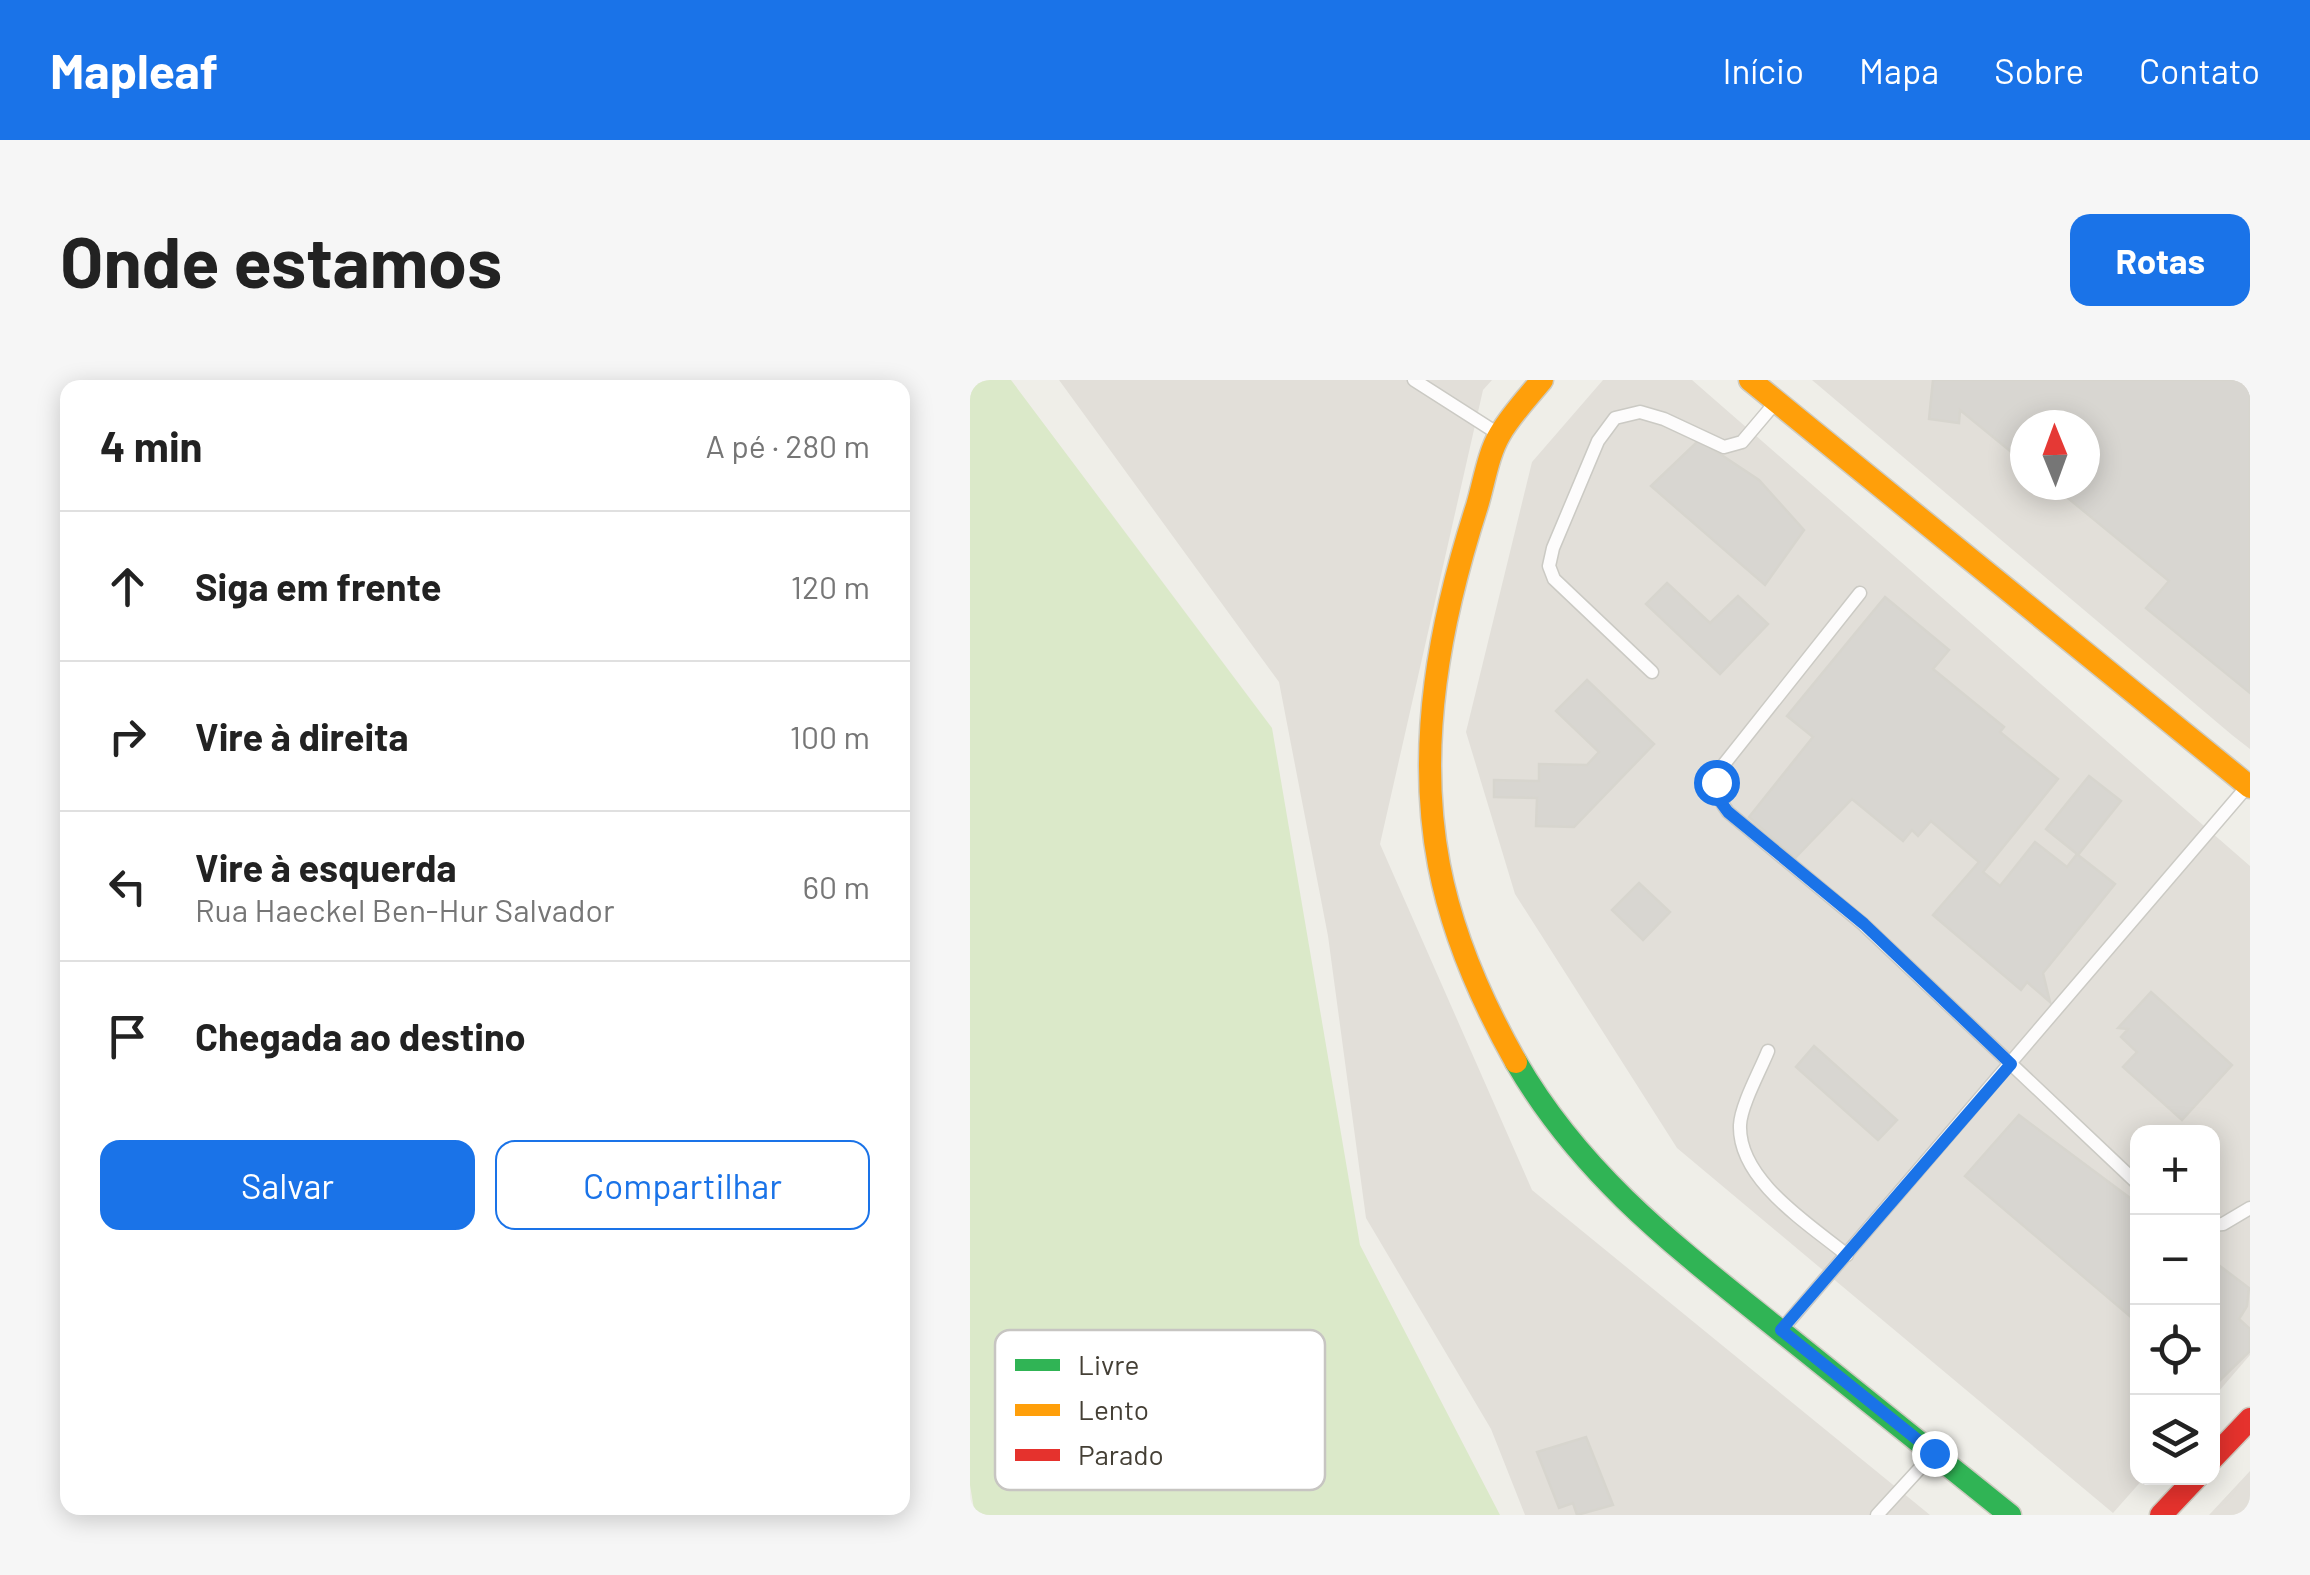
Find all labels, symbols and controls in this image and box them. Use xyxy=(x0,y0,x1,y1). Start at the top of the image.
text: Mapleaf xyxy=(50,41,218,99)
text: Início xyxy=(1723,49,1804,91)
text: Mapa xyxy=(1859,49,1939,91)
text: Sobre xyxy=(1994,49,2084,91)
text: Contato xyxy=(2139,49,2260,91)
button: Rotas xyxy=(2070,214,2250,306)
text: Onde estamos xyxy=(60,218,502,302)
north arrow xyxy=(2010,410,2100,500)
text: 4 min xyxy=(100,420,203,470)
text: A pé · 280 m xyxy=(705,426,870,464)
icon: ahead xyxy=(100,559,155,614)
text: Siga em frente xyxy=(195,563,441,609)
text: 120 m xyxy=(791,567,870,605)
icon: right xyxy=(100,709,155,764)
text: Vire à direita xyxy=(195,713,409,759)
text: 100 m xyxy=(790,717,870,755)
route start xyxy=(1694,760,1740,806)
text: Vire à esquerda xyxy=(195,844,457,890)
icon: left xyxy=(100,859,155,914)
text: 60 m xyxy=(803,867,870,905)
text: Rua Haeckel Ben-Hur Salvador xyxy=(195,890,615,928)
icon: arrive xyxy=(100,1009,155,1064)
text: Chegada ao destino xyxy=(195,1013,526,1059)
map controls xyxy=(2130,1125,2220,1485)
button: + xyxy=(2130,1125,2220,1215)
button: Salvar xyxy=(100,1140,475,1230)
button: Compartilhar xyxy=(495,1140,870,1230)
button: − xyxy=(2130,1215,2220,1305)
button: locate xyxy=(2130,1305,2220,1395)
legend xyxy=(995,1330,1325,1490)
text: Livre xyxy=(1078,1347,1139,1381)
text: Lento xyxy=(1078,1392,1149,1426)
button: layers xyxy=(2130,1395,2220,1485)
route end xyxy=(1912,1431,1958,1477)
text: Parado xyxy=(1078,1437,1164,1471)

